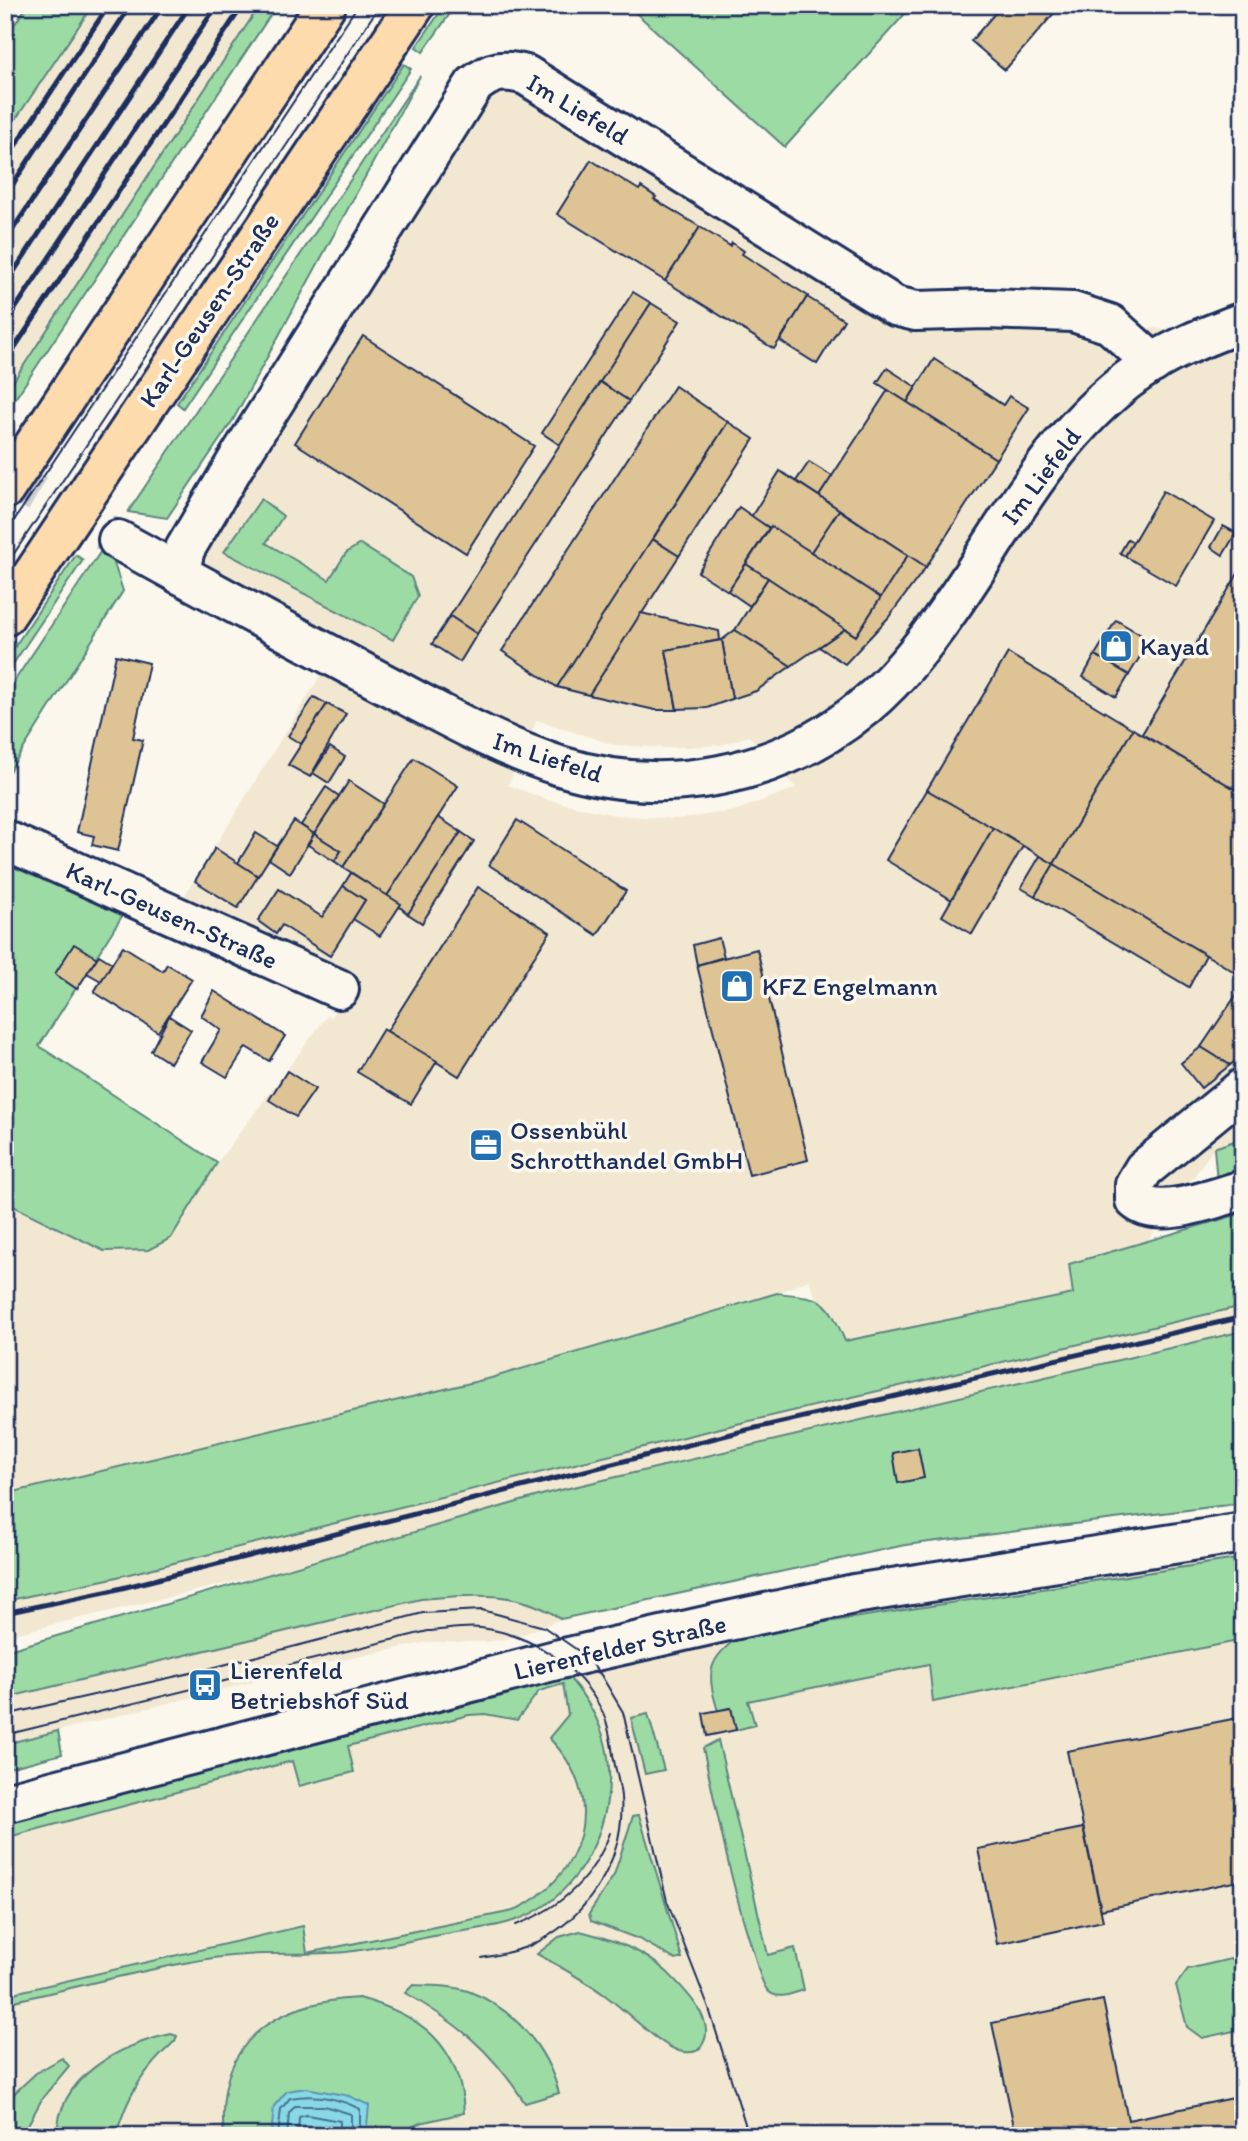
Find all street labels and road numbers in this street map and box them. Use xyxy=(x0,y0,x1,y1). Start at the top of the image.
street label: Im Liefeld xyxy=(521,66,635,152)
street label: Karl-Geusen-Straße xyxy=(132,206,286,414)
street label: Im Liefeld xyxy=(994,420,1088,531)
street label: Im Liefeld xyxy=(489,724,608,790)
street label: Karl-Geusen-Straße xyxy=(61,854,283,976)
street label: Lierenfelder Straße xyxy=(511,1607,729,1687)

